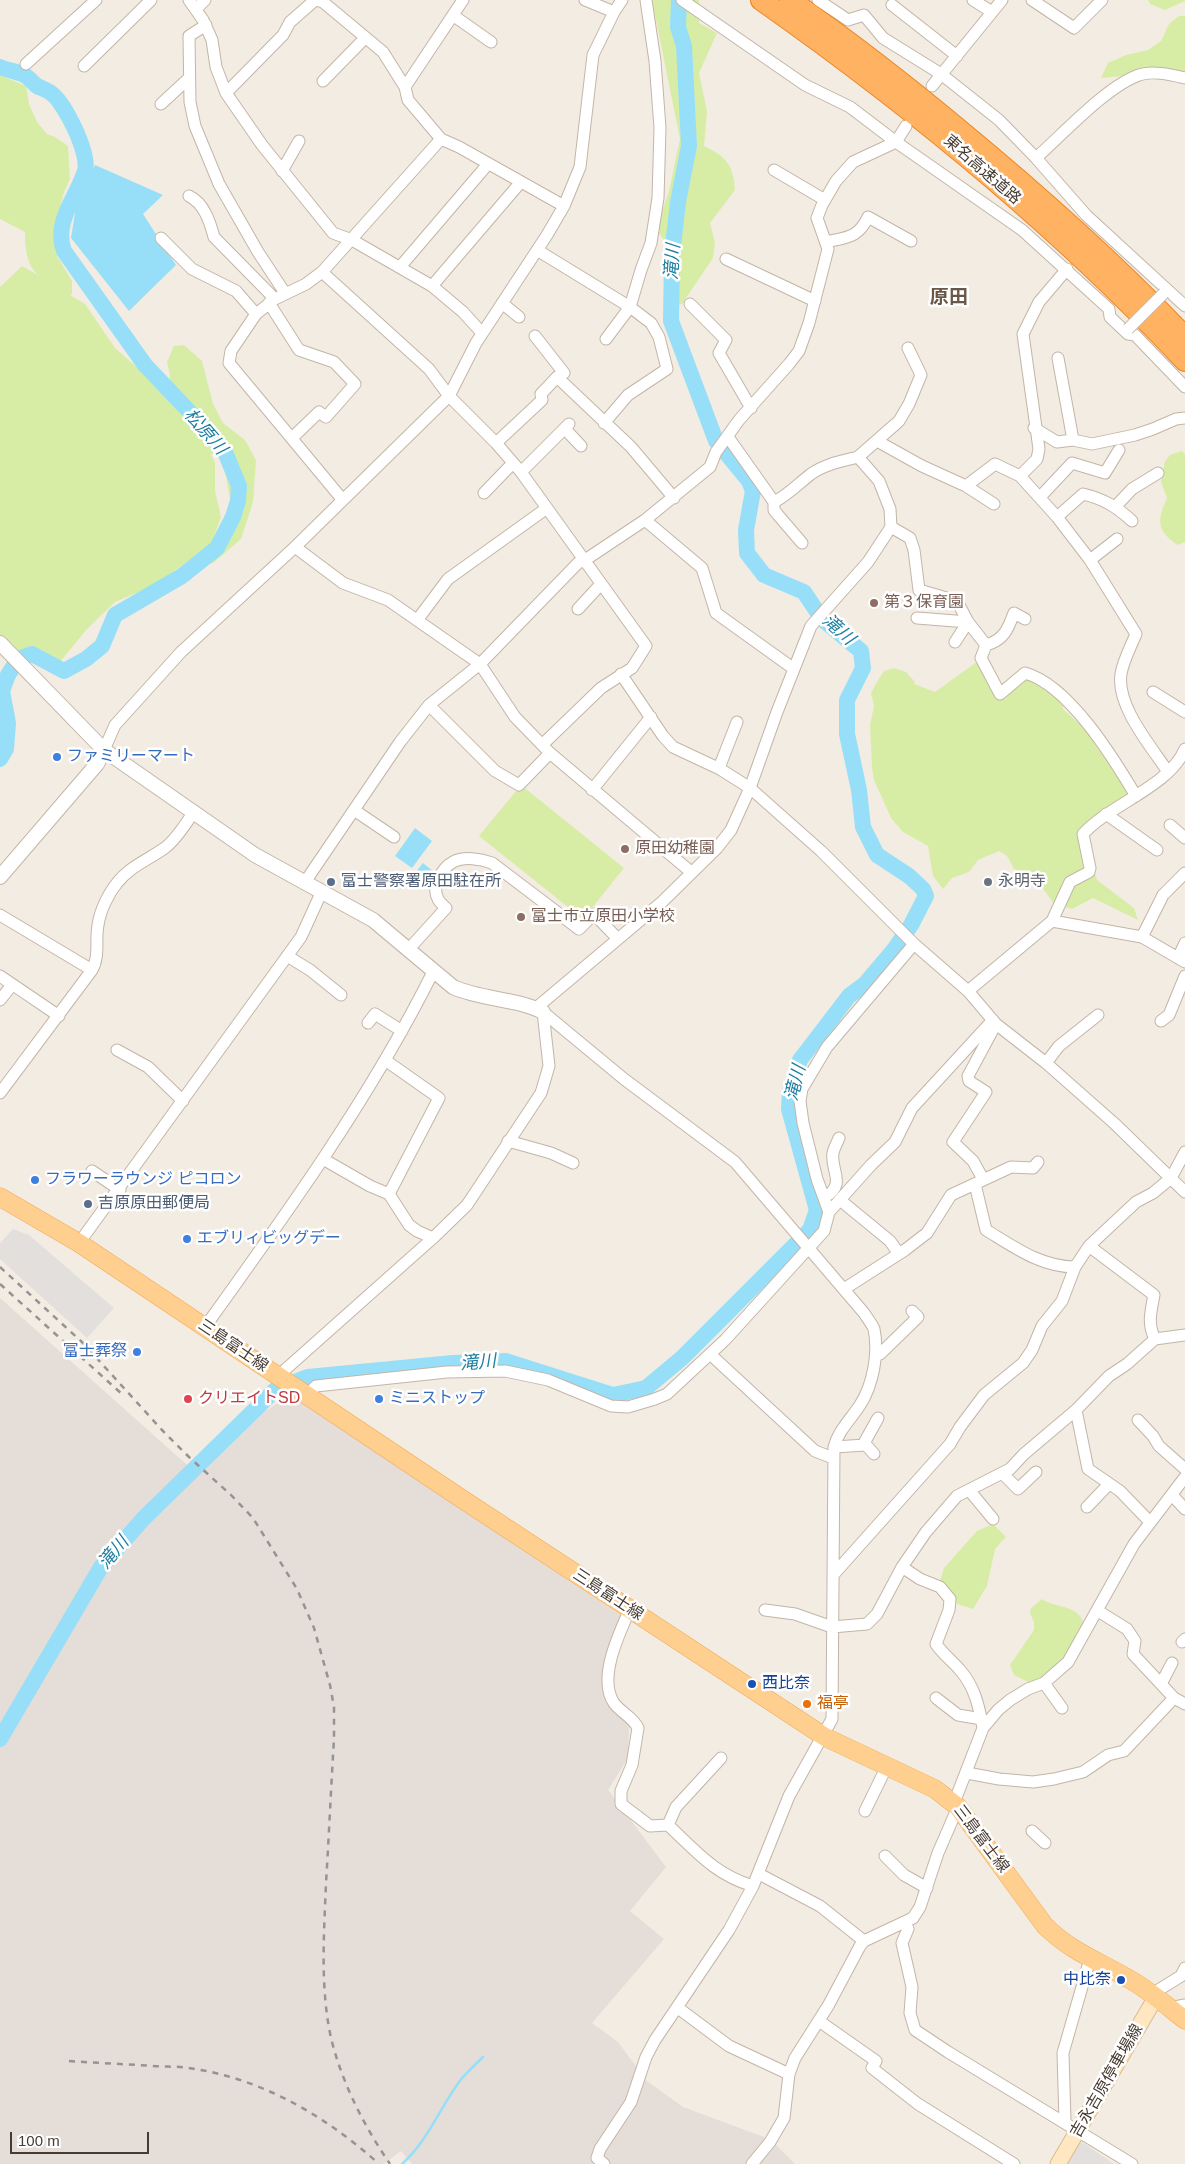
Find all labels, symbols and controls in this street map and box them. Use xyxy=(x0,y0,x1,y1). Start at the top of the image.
street label: 東名高速道路 xyxy=(939,131,1025,209)
water label: 滝川 xyxy=(661,243,685,281)
district label: 原田 xyxy=(930,287,968,309)
water label: 松原川 xyxy=(179,405,231,459)
place label: 第３保育園 xyxy=(884,593,964,613)
marker: 第３保育園 xyxy=(868,597,880,609)
water label: 滝川 xyxy=(817,610,859,650)
place label: ファミリーマート xyxy=(67,747,195,767)
marker: ファミリーマート xyxy=(51,751,63,763)
place label: 原田幼稚園 xyxy=(635,839,715,859)
marker: 原田幼稚園 xyxy=(619,843,631,855)
place label: 富士警察署原田駐在所 xyxy=(341,872,501,892)
place label: 永明寺 xyxy=(998,872,1046,892)
marker: 富士警察署原田駐在所 xyxy=(325,876,337,888)
marker: 永明寺 xyxy=(982,876,994,888)
place label: 富士市立原田小学校 xyxy=(531,907,675,927)
marker: 富士市立原田小学校 xyxy=(515,911,527,923)
water label: 滝川 xyxy=(781,1063,811,1103)
place label: フラワーラウンジ ピコロン xyxy=(45,1170,241,1190)
marker: フラワーラウンジ ピコロン xyxy=(29,1174,41,1186)
place label: 吉原原田郵便局 xyxy=(98,1194,210,1214)
marker: 吉原原田郵便局 xyxy=(82,1198,94,1210)
place label: エブリィビッグデー xyxy=(197,1229,341,1249)
marker: エブリィビッグデー xyxy=(181,1233,193,1245)
street label: 三島富士線 xyxy=(194,1316,272,1376)
place label: 富士葬祭 xyxy=(63,1342,127,1362)
marker: 富士葬祭 xyxy=(131,1346,143,1358)
water label: 滝川 xyxy=(459,1351,497,1375)
place label: クリエイトSD xyxy=(198,1389,300,1409)
place label: ミニストップ xyxy=(389,1389,485,1409)
marker: クリエイトSD xyxy=(182,1393,194,1405)
marker: ミニストップ xyxy=(373,1393,385,1405)
water label: 滝川 xyxy=(94,1532,134,1574)
street label: 三島富士線 xyxy=(569,1565,647,1625)
place label: 西比奈 xyxy=(762,1674,810,1694)
marker: 西比奈 xyxy=(746,1678,758,1690)
place label: 福亭 xyxy=(817,1694,849,1714)
marker: 福亭 xyxy=(801,1698,813,1710)
street label: 三島富士線 xyxy=(949,1801,1013,1877)
place label: 中比奈 xyxy=(1063,1970,1111,1990)
marker: 中比奈 xyxy=(1115,1974,1127,1986)
street label: 吉永吉原停車場線 xyxy=(1067,2021,1147,2141)
scale bar xyxy=(12,2122,151,2154)
text: 100 m xyxy=(18,2132,60,2149)

